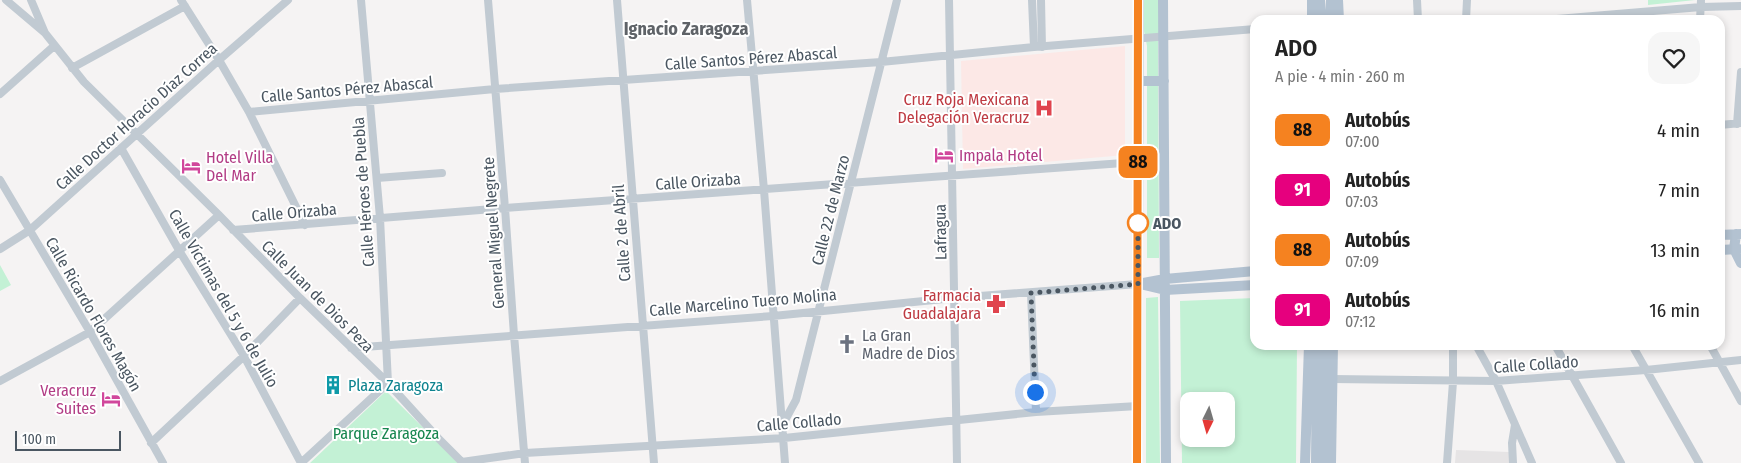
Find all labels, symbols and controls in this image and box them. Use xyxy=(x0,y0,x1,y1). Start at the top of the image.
district label: Ignacio Zaragoza xyxy=(624,18,748,40)
button: heart xyxy=(1648,32,1700,84)
text: ADO xyxy=(1275,34,1317,62)
street label: Calle Doctor Horacio Díaz Correa xyxy=(52,39,221,194)
street label: Calle Santos Pérez Abascal xyxy=(664,43,838,74)
text: A pie · 4 min · 260 m xyxy=(1275,67,1405,86)
street label: Calle Santos Pérez Abascal xyxy=(260,73,434,106)
place label: Cruz Roja Mexicana Delegación Veracruz xyxy=(898,90,1029,127)
hospital icon: Cruz Roja Mexicana Delegación Veracruz xyxy=(1033,97,1055,119)
text: Autobús xyxy=(1345,109,1410,132)
street label: Calle Héroes de Puebla xyxy=(349,116,378,268)
text: 88 xyxy=(1293,119,1312,141)
text: 4 min xyxy=(1657,119,1700,142)
text: 07:00 xyxy=(1345,132,1380,151)
hotel icon: Impala Hotel xyxy=(933,144,955,166)
place label: Impala Hotel xyxy=(959,146,1043,165)
line badge: 88 xyxy=(1116,146,1160,178)
place label: Hotel Villa Del Mar xyxy=(206,148,274,185)
text: 88 xyxy=(1128,151,1148,173)
street label: Calle 22 de Marzo xyxy=(808,153,853,267)
hotel icon: Hotel Villa Del Mar xyxy=(180,155,202,177)
street label: General Miguel Negrete xyxy=(479,156,508,310)
street label: Calle Orizaba xyxy=(655,169,742,194)
text: Autobús xyxy=(1345,169,1410,192)
text: 91 xyxy=(1294,179,1311,201)
text: 7 min xyxy=(1658,179,1700,202)
street label: Calle 2 de Abril xyxy=(609,184,634,282)
text: 07:03 xyxy=(1345,192,1378,211)
street label: Calle Orizaba xyxy=(251,199,338,226)
street label: Lafragua xyxy=(931,204,950,260)
street label: Calle Víctimas del 5 y 6 de Julio xyxy=(165,206,282,391)
marker: ADO xyxy=(1127,212,1149,234)
place label: ADO xyxy=(1152,214,1181,233)
text: Autobús xyxy=(1345,229,1410,252)
street label: Calle Ricardo Flores Magón xyxy=(42,234,146,395)
street label: Calle Juan de Dios Peza xyxy=(258,236,378,356)
text: 88 xyxy=(1293,239,1312,261)
text: 13 min xyxy=(1650,239,1700,262)
text: 07:09 xyxy=(1345,252,1379,271)
street label: Calle Marcelino Tuero Molina xyxy=(649,285,838,320)
place label: Farmacia Guadalajara xyxy=(903,286,981,323)
text: Autobús xyxy=(1345,289,1410,312)
pharmacy icon: Farmacia Guadalajara xyxy=(985,293,1007,315)
text: 91 xyxy=(1294,299,1311,321)
text: 16 min xyxy=(1649,299,1700,322)
text: 07:12 xyxy=(1345,312,1376,331)
place label: La Gran Madre de Dios xyxy=(862,326,956,363)
church icon: La Gran Madre de Dios xyxy=(836,333,858,355)
street label: Calle Collado xyxy=(1493,352,1579,377)
building icon: Plaza Zaragoza xyxy=(322,374,344,396)
place label: Plaza Zaragoza xyxy=(348,376,444,395)
your location xyxy=(1023,380,1048,405)
place label: Veracruz Suites xyxy=(40,381,96,418)
hotel icon: Veracruz Suites xyxy=(100,388,122,410)
north arrow xyxy=(1180,392,1235,448)
map controls xyxy=(1180,392,1235,447)
street label: Calle Collado xyxy=(756,409,842,436)
park label: Parque Zaragoza xyxy=(333,424,439,443)
scale bar xyxy=(15,428,121,451)
text: 100 m xyxy=(22,431,56,448)

